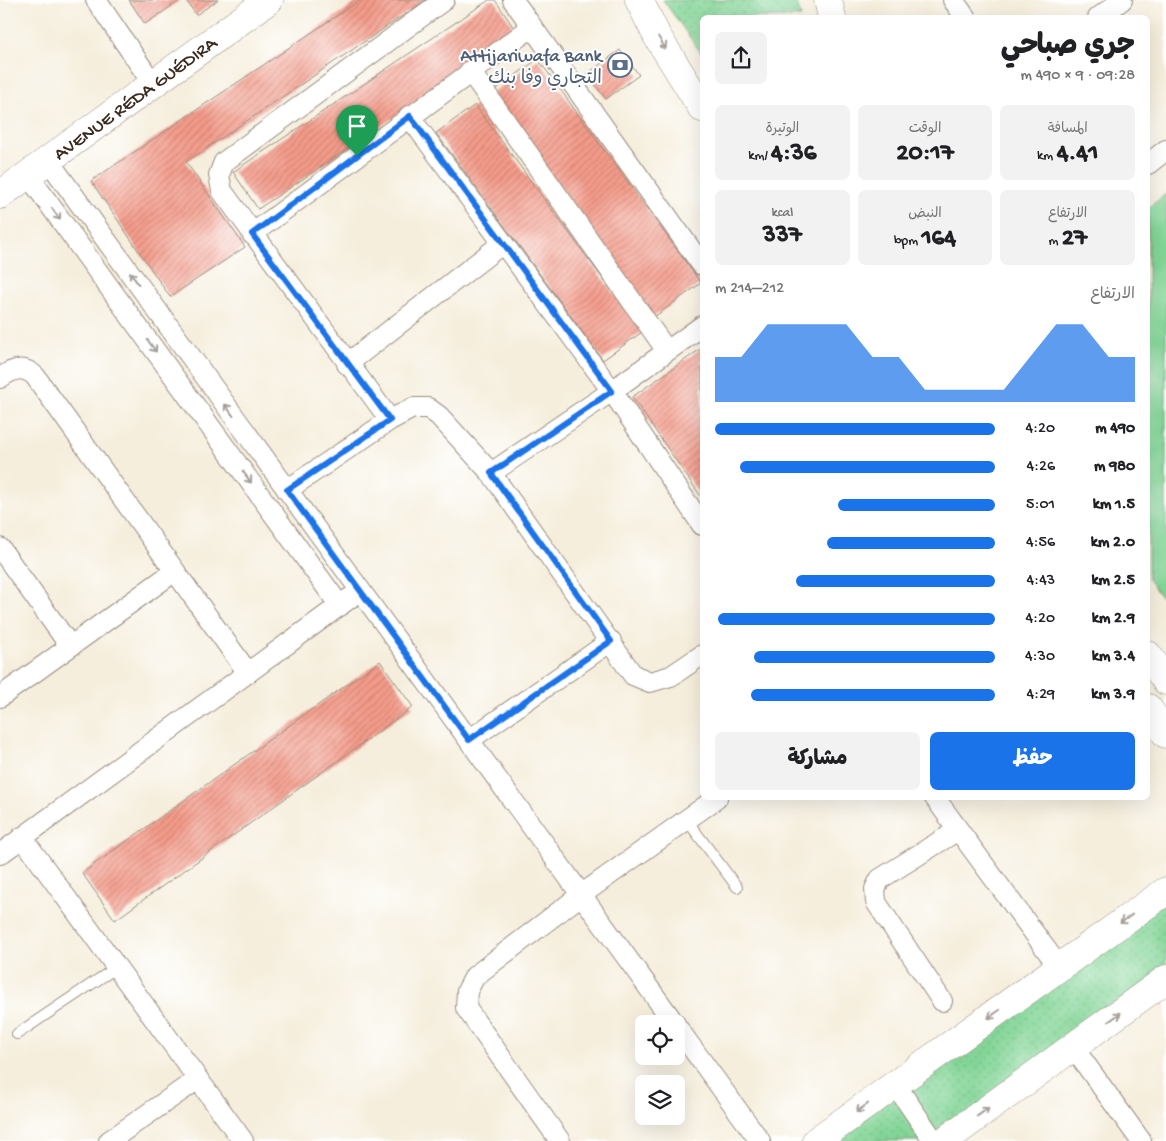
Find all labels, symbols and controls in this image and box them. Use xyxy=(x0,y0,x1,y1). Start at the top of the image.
text: جري صباحي xyxy=(1001,31,1135,64)
street label: AVENUE RÉDA GUÉDIRA xyxy=(50,32,224,167)
button: share xyxy=(715,32,767,84)
one-way arrow xyxy=(657,36,667,50)
place label: Attijariwafa Bank التجاري وفا بنك xyxy=(460,46,604,91)
bank icon: Attijariwafa Bank التجاري وفا بنك xyxy=(607,52,633,78)
text: 09:28 · 9 × 490 m xyxy=(1021,67,1135,86)
pin xyxy=(336,105,378,156)
icon: arrive xyxy=(343,112,371,140)
text: الوتيرة xyxy=(765,121,799,138)
text: الوقت xyxy=(909,121,941,138)
text: المسافة xyxy=(1048,121,1088,138)
text: 4:36 xyxy=(771,140,816,169)
text: 20:17 xyxy=(896,140,954,169)
text: 4.41 xyxy=(1057,140,1098,169)
text: /km xyxy=(748,148,771,165)
text: km xyxy=(1037,148,1057,165)
text: kcal xyxy=(771,205,793,222)
text: النبض xyxy=(908,206,942,223)
text: الارتفاع xyxy=(1048,206,1087,223)
one-way arrow xyxy=(51,207,62,220)
text: 337 xyxy=(763,222,802,251)
text: 164 xyxy=(921,225,956,254)
text: 27 xyxy=(1062,225,1087,254)
text: bpm xyxy=(894,233,921,250)
text: m xyxy=(1048,233,1062,250)
one-way arrow xyxy=(128,272,139,285)
text: 212–214 m xyxy=(715,280,784,299)
text: الارتفاع xyxy=(1090,286,1135,305)
one-way arrow xyxy=(147,339,157,353)
one-way arrow xyxy=(224,403,234,417)
text: 4:20 xyxy=(1025,420,1055,439)
text: 490 m xyxy=(1095,420,1135,439)
text: 4:26 xyxy=(1026,458,1055,477)
text: 980 m xyxy=(1094,458,1135,477)
one-way arrow xyxy=(242,470,252,484)
text: 5:01 xyxy=(1026,496,1055,515)
text: 1.5 km xyxy=(1093,496,1135,515)
text: 4:56 xyxy=(1026,534,1055,553)
text: 2.0 km xyxy=(1091,534,1135,553)
text: 4:43 xyxy=(1027,572,1055,591)
text: 2.5 km xyxy=(1091,572,1135,591)
text: 4:20 xyxy=(1025,610,1055,629)
text: 2.9 km xyxy=(1092,610,1135,629)
text: 4:30 xyxy=(1025,648,1055,667)
text: 3.4 km xyxy=(1092,648,1135,667)
text: 4:29 xyxy=(1027,686,1055,705)
text: 3.9 km xyxy=(1091,686,1135,705)
button: مشاركة xyxy=(715,732,920,790)
button: حفظ xyxy=(930,732,1135,790)
one-way arrow xyxy=(1119,914,1133,924)
one-way arrow xyxy=(988,1008,1001,1019)
one-way arrow xyxy=(1107,1012,1121,1022)
map controls xyxy=(635,1015,685,1125)
button: locate xyxy=(635,1015,685,1065)
button: layers xyxy=(635,1075,685,1125)
one-way arrow xyxy=(855,1103,869,1113)
one-way arrow xyxy=(976,1107,990,1117)

